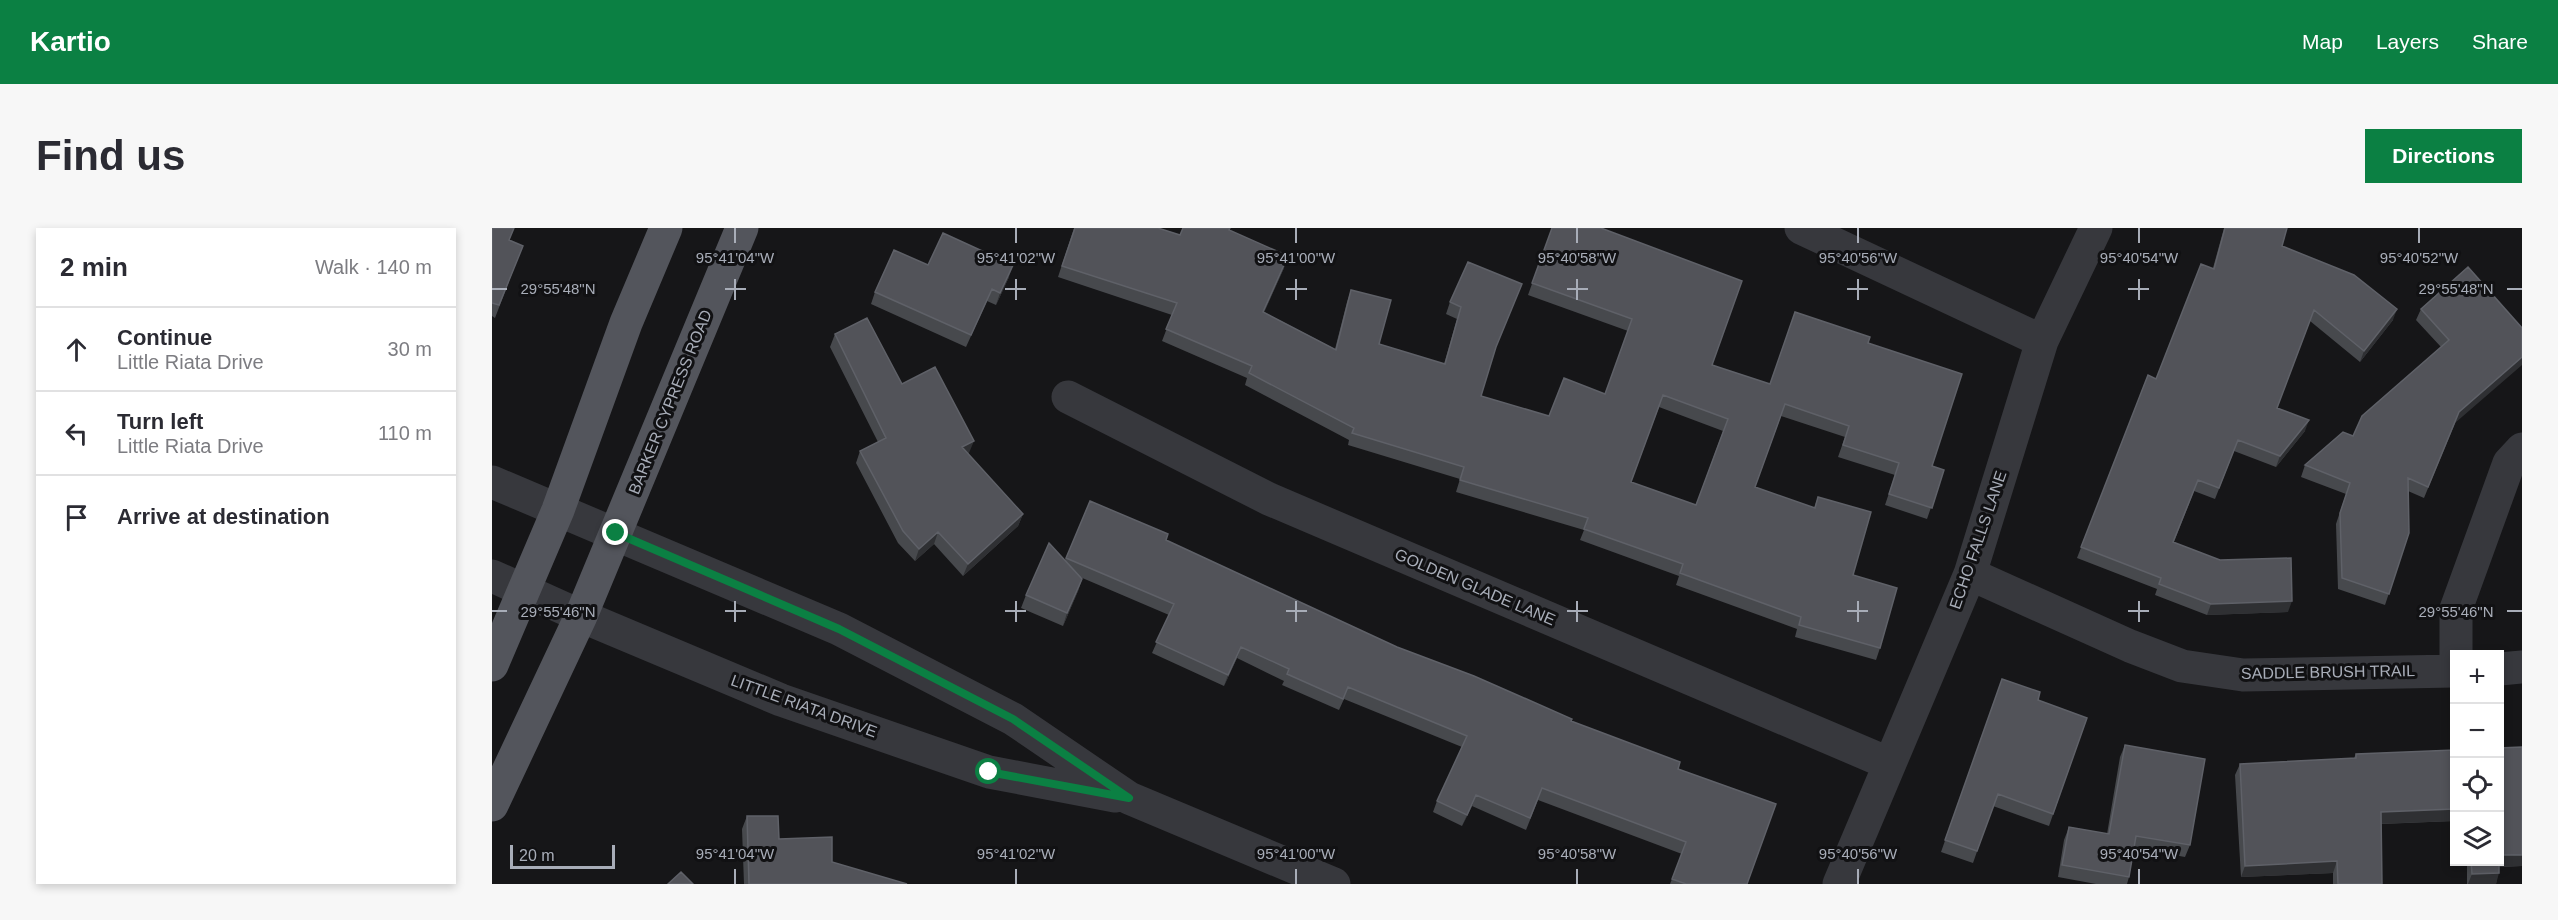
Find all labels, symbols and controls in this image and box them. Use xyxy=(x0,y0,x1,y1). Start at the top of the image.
text: Kartio xyxy=(30,26,111,57)
text: Map xyxy=(2302,30,2343,53)
text: Layers xyxy=(2376,30,2439,53)
text: Share xyxy=(2472,30,2528,53)
button: Directions xyxy=(2365,129,2522,183)
text: Find us xyxy=(36,132,185,179)
text: 95°41'04"W xyxy=(696,249,775,266)
text: 95°41'02"W xyxy=(977,249,1056,266)
text: 95°41'00"W xyxy=(1257,249,1336,266)
text: 95°40'58"W xyxy=(1538,249,1617,266)
text: 95°40'56"W xyxy=(1819,249,1898,266)
text: 95°40'54"W xyxy=(2100,249,2179,266)
text: 95°40'52"W xyxy=(2380,249,2459,266)
text: 2 min xyxy=(60,252,128,282)
text: Walk · 140 m xyxy=(315,256,432,278)
text: 29°55'48"N xyxy=(520,280,596,297)
text: 29°55'48"N xyxy=(2418,280,2494,297)
street label: BARKER CYPRESS ROAD xyxy=(625,307,715,497)
text: Continue xyxy=(117,325,212,350)
icon: ahead xyxy=(60,333,93,366)
text: 30 m xyxy=(388,338,432,360)
text: Little Riata Drive xyxy=(117,351,264,373)
text: Turn left xyxy=(117,409,203,434)
icon: left xyxy=(60,417,93,450)
text: 110 m xyxy=(378,422,432,444)
text: Little Riata Drive xyxy=(117,435,264,457)
street label: ECHO FALLS LANE xyxy=(1946,469,2010,611)
icon: arrive xyxy=(60,501,93,534)
text: Arrive at destination xyxy=(117,504,330,529)
route end xyxy=(602,519,628,545)
street label: GOLDEN GLADE LANE xyxy=(1392,545,1558,629)
text: 29°55'46"N xyxy=(520,603,596,620)
text: 29°55'46"N xyxy=(2418,603,2494,620)
map controls xyxy=(2450,650,2504,866)
button: + xyxy=(2450,650,2504,704)
street label: SADDLE BRUSH TRAIL xyxy=(2241,662,2415,682)
street label: LITTLE RIATA DRIVE xyxy=(729,672,879,740)
button: − xyxy=(2450,704,2504,758)
route start xyxy=(975,758,1001,784)
button: locate xyxy=(2450,758,2504,812)
button: layers xyxy=(2450,812,2504,866)
scale bar xyxy=(510,842,615,870)
text: 95°41'04"W xyxy=(696,845,775,862)
text: 95°41'02"W xyxy=(977,845,1056,862)
text: 95°41'00"W xyxy=(1257,845,1336,862)
text: 95°40'58"W xyxy=(1538,845,1617,862)
text: 95°40'56"W xyxy=(1819,845,1898,862)
text: 95°40'54"W xyxy=(2100,845,2179,862)
text: 20 m xyxy=(519,847,555,864)

